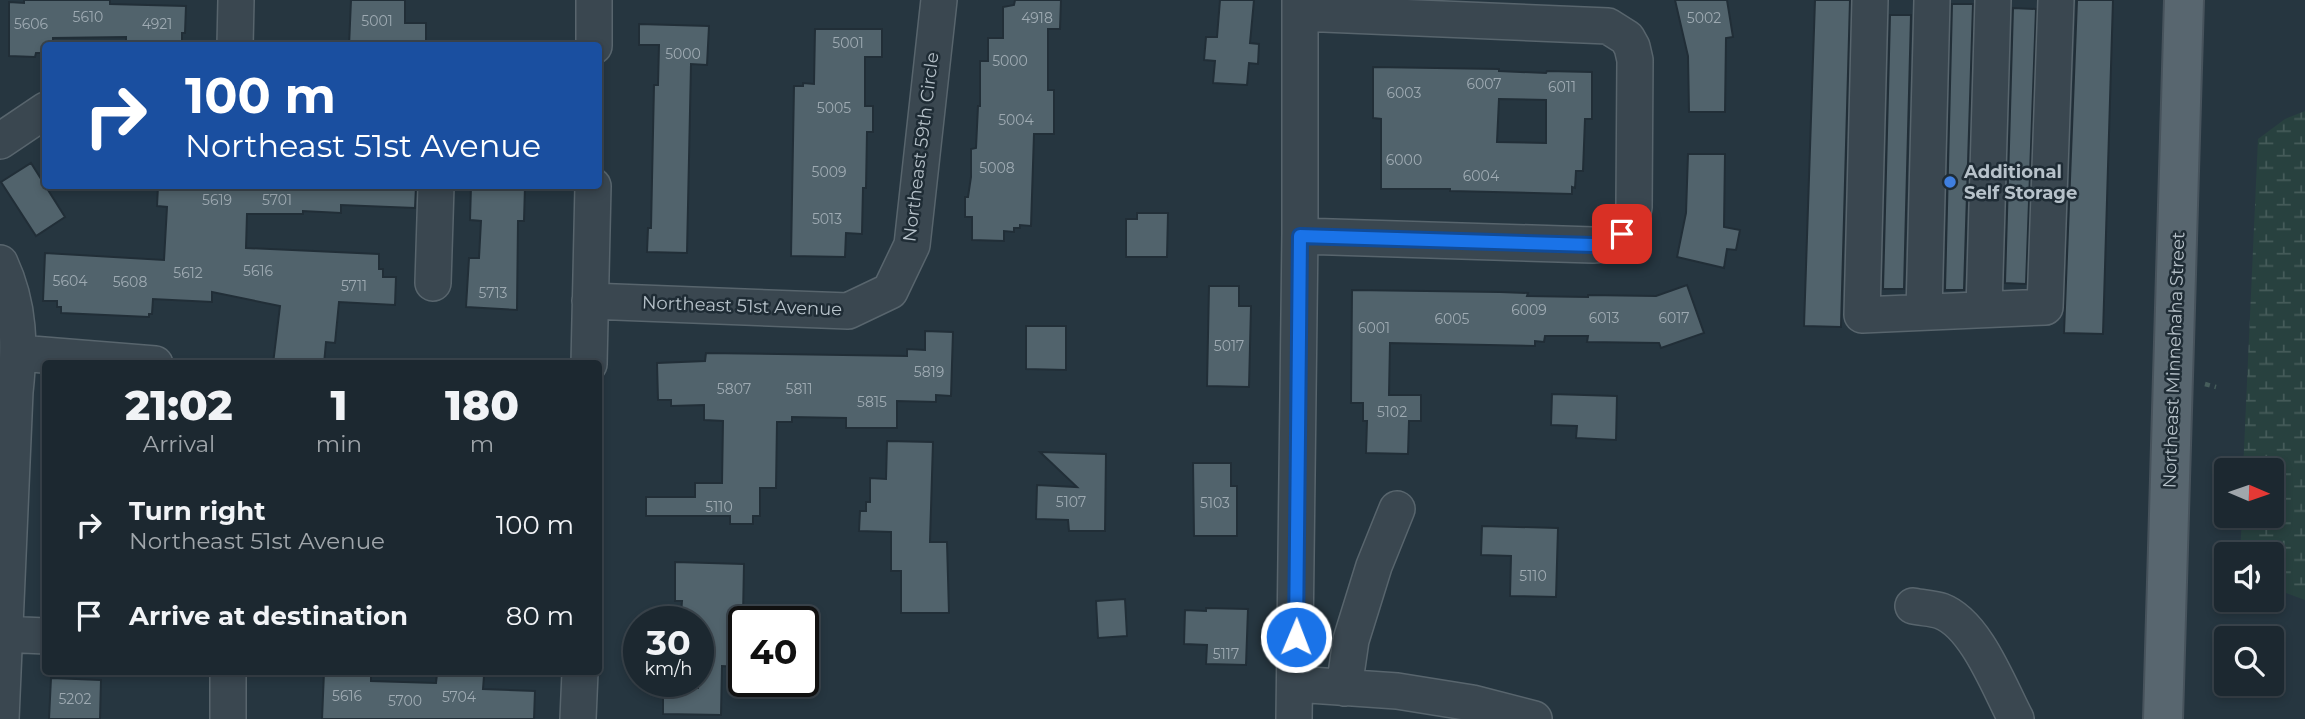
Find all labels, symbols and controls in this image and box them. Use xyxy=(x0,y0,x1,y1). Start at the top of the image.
house number: 5610 xyxy=(73,8,103,26)
house number: 4918 xyxy=(1021,9,1053,27)
house number: 5002 xyxy=(1687,9,1721,27)
house number: 5001 xyxy=(361,12,393,30)
house number: 5606 xyxy=(14,15,49,33)
house number: 4921 xyxy=(142,15,172,33)
house number: 5001 xyxy=(832,34,864,52)
house number: 5000 xyxy=(665,45,701,63)
street label: Northeast 59th Circle xyxy=(898,51,944,243)
house number: 5000 xyxy=(992,52,1028,70)
text: 100 m xyxy=(185,66,336,125)
icon: right xyxy=(70,70,161,161)
house number: 6007 xyxy=(1466,75,1502,93)
house number: 6011 xyxy=(1548,78,1576,96)
house number: 6003 xyxy=(1387,84,1422,102)
house number: 5005 xyxy=(817,99,851,117)
house number: 5004 xyxy=(998,111,1035,129)
text: Northeast 51st Avenue xyxy=(185,126,541,165)
house number: 6000 xyxy=(1386,151,1422,169)
house number: 5008 xyxy=(979,159,1015,177)
place label: Additional Self Storage xyxy=(1963,161,2077,204)
house number: 5009 xyxy=(812,163,847,181)
house number: 6004 xyxy=(1463,167,1500,185)
marker: Additional Self Storage xyxy=(1942,174,1958,190)
house number: 5619 xyxy=(202,191,232,209)
house number: 5701 xyxy=(262,191,292,209)
pin xyxy=(1592,204,1652,264)
house number: 5013 xyxy=(812,210,842,228)
icon: arrive xyxy=(1603,215,1641,253)
street label: Northeast Minnehaha Street xyxy=(2159,231,2189,489)
house number: 5616 xyxy=(243,262,273,280)
house number: 5612 xyxy=(173,264,203,282)
house number: 5604 xyxy=(53,272,88,290)
house number: 5608 xyxy=(113,273,147,291)
house number: 5711 xyxy=(341,277,367,295)
house number: 5713 xyxy=(478,284,508,302)
street label: Northeast 51st Avenue xyxy=(642,292,843,320)
house number: 6009 xyxy=(1511,301,1547,319)
house number: 6013 xyxy=(1589,309,1619,327)
house number: 6017 xyxy=(1658,309,1690,327)
house number: 6005 xyxy=(1435,310,1470,328)
house number: 6001 xyxy=(1358,319,1390,337)
house number: 5017 xyxy=(1214,337,1244,355)
house number: 5819 xyxy=(914,363,944,381)
text: 21:02 xyxy=(125,379,233,431)
text: 1 xyxy=(330,379,347,431)
text: 180 xyxy=(445,379,519,431)
house number: 5807 xyxy=(717,380,751,398)
house number: 5811 xyxy=(786,380,812,398)
house number: 5815 xyxy=(857,393,887,411)
house number: 5102 xyxy=(1377,403,1407,421)
text: Arrival xyxy=(143,430,215,458)
text: min xyxy=(316,430,362,458)
text: m xyxy=(470,430,494,458)
north arrow xyxy=(2214,458,2284,528)
map controls xyxy=(2214,458,2284,696)
house number: 5107 xyxy=(1056,493,1086,511)
house number: 5103 xyxy=(1200,494,1230,512)
text: Turn right xyxy=(129,495,265,527)
house number: 5110 xyxy=(705,498,733,516)
icon: right xyxy=(70,506,108,544)
text: 100 m xyxy=(496,509,574,541)
text: Northeast 51st Avenue xyxy=(129,527,385,555)
button: sound xyxy=(2214,542,2284,612)
house number: 5110 xyxy=(1519,567,1547,585)
icon: arrive xyxy=(70,597,108,635)
text: Arrive at destination xyxy=(129,600,408,632)
text: 80 m xyxy=(506,600,574,632)
position arrow xyxy=(1259,600,1333,674)
speed limit sign: 40 xyxy=(728,606,819,697)
text: 30 xyxy=(646,621,691,664)
button: search xyxy=(2214,626,2284,696)
house number: 5117 xyxy=(1213,645,1239,663)
text: km/h xyxy=(644,658,693,680)
house number: 5616 xyxy=(332,687,362,705)
house number: 5704 xyxy=(442,688,477,706)
house number: 5202 xyxy=(59,690,92,708)
house number: 5700 xyxy=(388,692,422,710)

